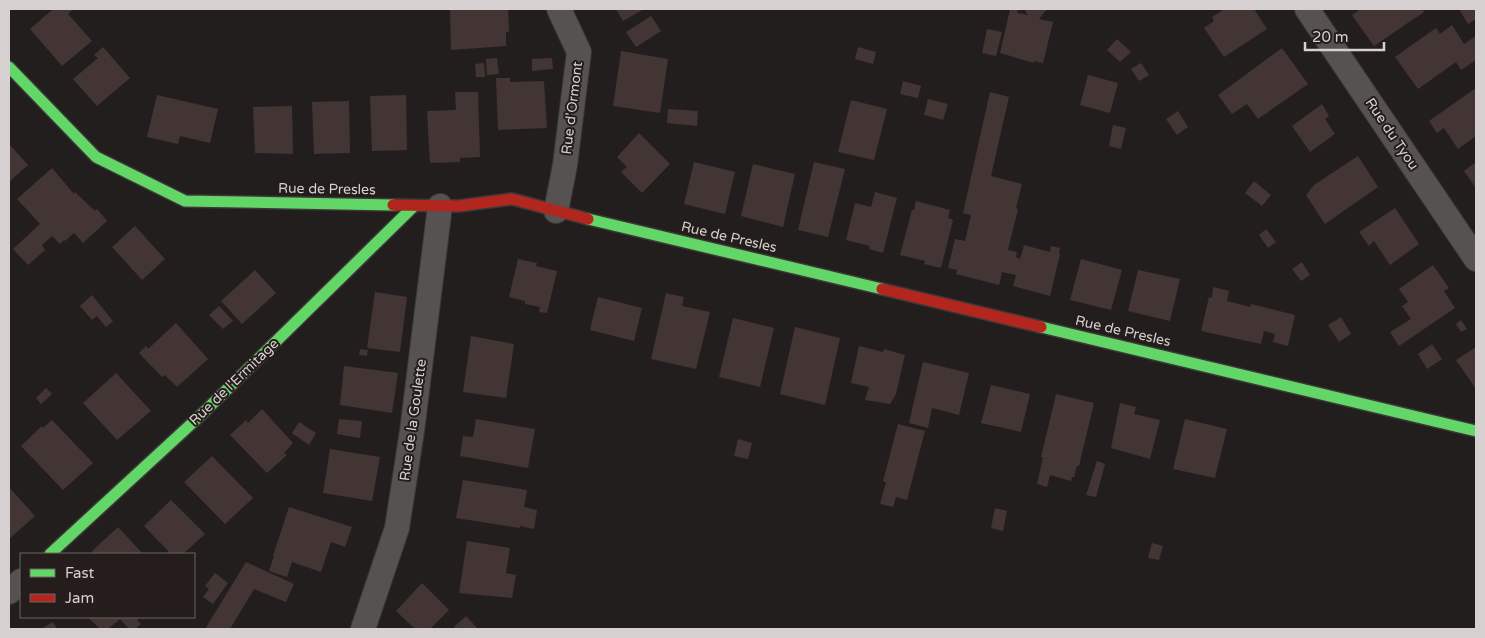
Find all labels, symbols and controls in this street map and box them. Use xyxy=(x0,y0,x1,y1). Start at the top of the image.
scale bar xyxy=(1305,20,1384,52)
text: 20 m xyxy=(1312,28,1349,46)
street label: Rue d'Ormont xyxy=(558,60,586,156)
street label: Rue du Tyou xyxy=(1362,95,1422,173)
street label: Rue de Presles xyxy=(278,180,376,198)
street label: Rue de Presles xyxy=(679,218,779,256)
street label: Rue de Presles xyxy=(1073,312,1173,350)
street label: Rue de l'Ermitage xyxy=(186,335,282,429)
street label: Rue de la Goulette xyxy=(396,358,430,482)
legend xyxy=(20,553,195,618)
text: Fast xyxy=(65,564,95,582)
text: Jam xyxy=(65,589,94,607)

